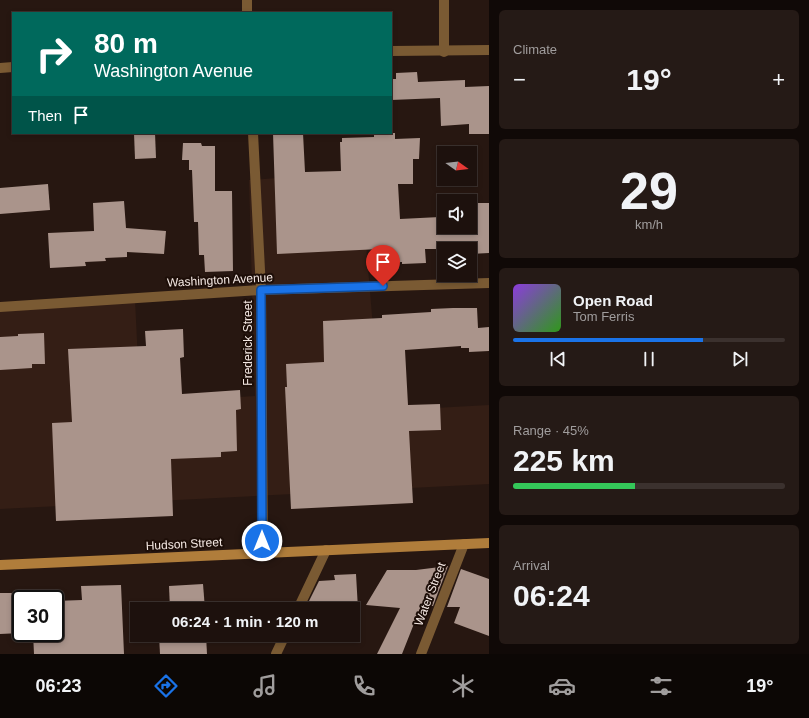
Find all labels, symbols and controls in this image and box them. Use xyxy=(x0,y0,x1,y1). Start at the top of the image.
icon: right xyxy=(28,28,80,80)
text: 80 m xyxy=(94,28,158,59)
text: Climate xyxy=(513,42,557,57)
text: Washington Avenue xyxy=(94,61,253,81)
text: 19° xyxy=(626,63,672,96)
text: − xyxy=(513,67,526,92)
text: + xyxy=(772,67,785,92)
icon: arrive xyxy=(70,104,92,126)
text: Then xyxy=(28,107,62,124)
north arrow xyxy=(437,146,477,186)
map controls xyxy=(437,146,477,282)
text: 29 xyxy=(620,162,678,220)
button: sound xyxy=(437,194,477,234)
text: km/h xyxy=(635,217,663,232)
button: layers xyxy=(437,242,477,282)
pin xyxy=(366,245,400,286)
icon: arrive xyxy=(372,251,394,273)
street label: Washington Avenue xyxy=(167,270,274,290)
text: Open Road xyxy=(573,292,653,309)
street label: Frederick Street xyxy=(241,300,255,386)
text: Tom Ferris xyxy=(573,309,634,324)
icon: previous xyxy=(547,348,569,370)
icon: pause xyxy=(638,348,660,370)
icon: next xyxy=(729,348,751,370)
text: Range · 45% xyxy=(513,423,589,438)
text: 225 km xyxy=(513,444,615,477)
position arrow xyxy=(241,520,283,562)
street label: Hudson Street xyxy=(145,535,223,553)
text: Arrival xyxy=(513,558,550,573)
street label: Water Street xyxy=(411,560,449,628)
text: 06:24 xyxy=(513,579,590,612)
speed limit sign: 30 xyxy=(12,590,64,642)
text: 06:24 · 1 min · 120 m xyxy=(172,613,318,630)
icon: directions xyxy=(152,672,180,700)
icon: music xyxy=(251,672,279,700)
icon: phone xyxy=(350,672,378,700)
icon: climate xyxy=(449,672,477,700)
icon: car xyxy=(548,672,576,700)
icon: filters xyxy=(647,672,675,700)
text: 06:23 xyxy=(35,676,82,696)
text: 19° xyxy=(746,676,773,696)

